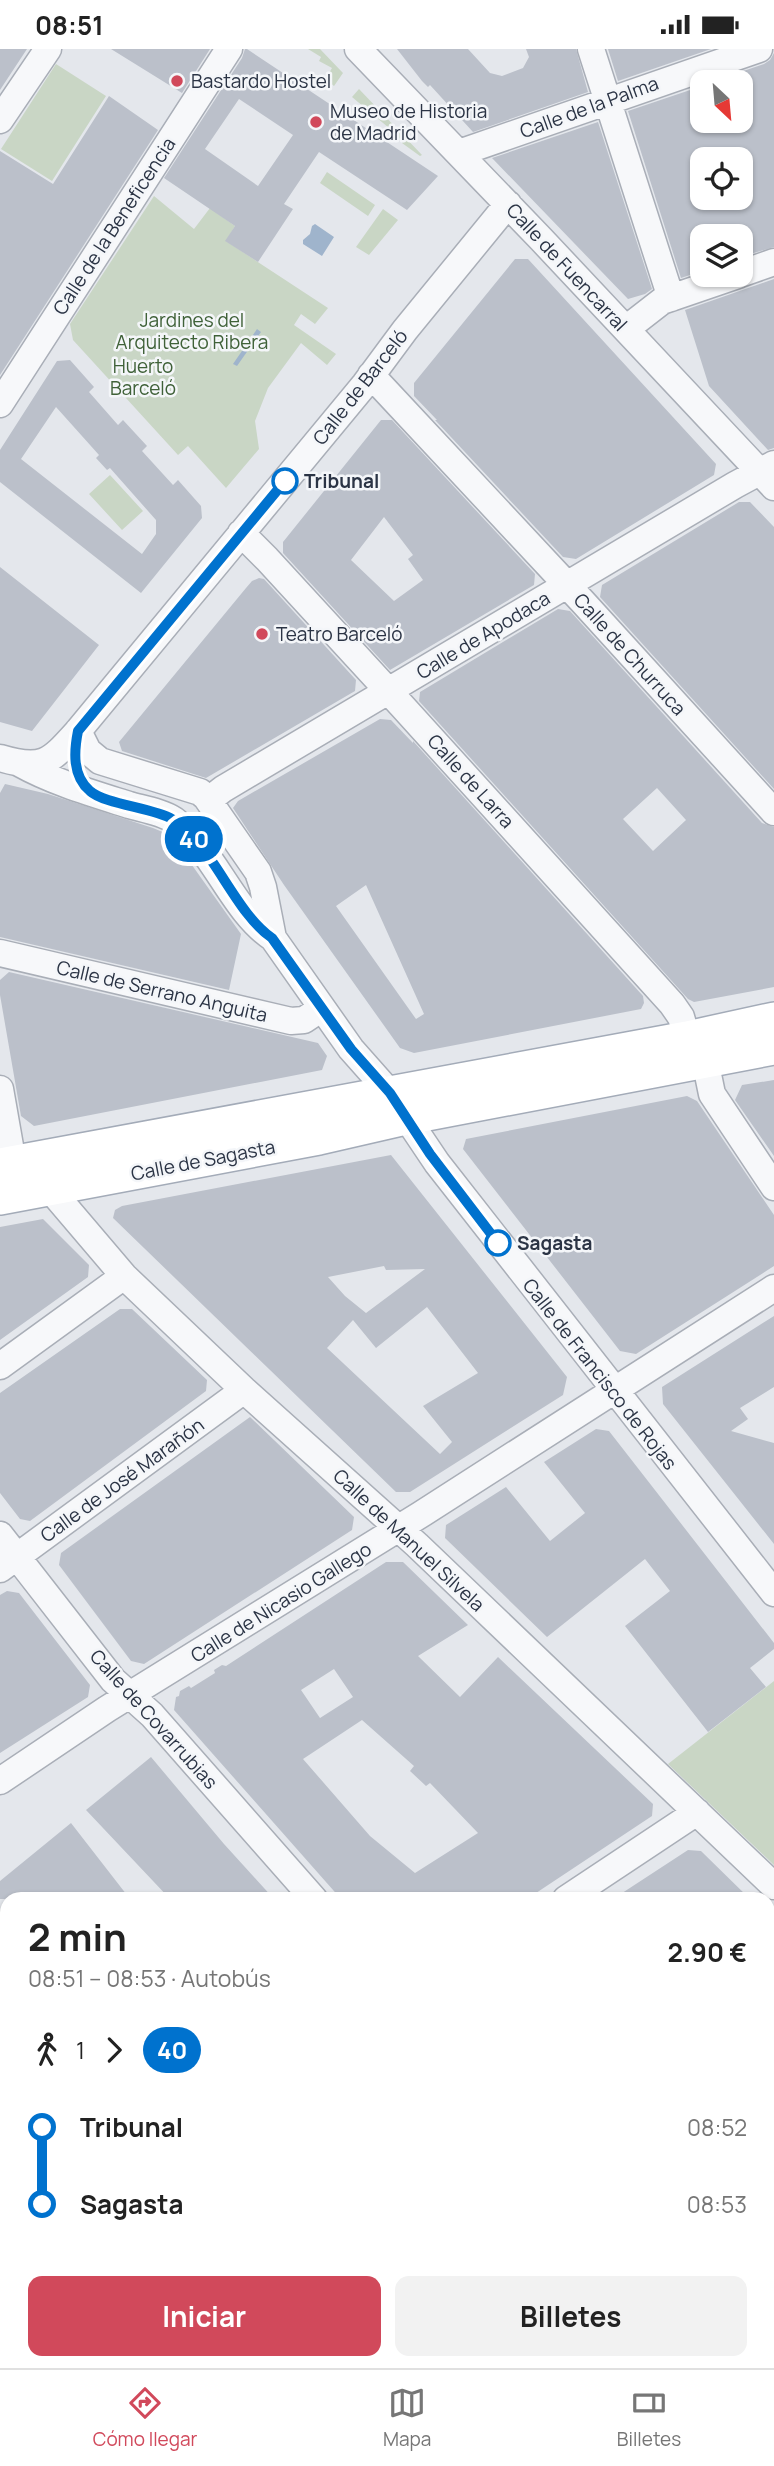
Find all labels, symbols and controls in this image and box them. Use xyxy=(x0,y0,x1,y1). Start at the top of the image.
text: 08:51 xyxy=(35,7,104,43)
place label: Bastardo Hostel xyxy=(191,68,331,94)
street label: Calle de la Palma xyxy=(516,70,662,144)
north arrow xyxy=(690,70,752,133)
map controls xyxy=(690,70,753,287)
marker: Bastardo Hostel xyxy=(169,73,185,89)
place label: Museo de Historia de Madrid xyxy=(330,98,487,146)
marker: Museo de Historia de Madrid xyxy=(308,114,324,130)
street label: Calle de la Beneficencia xyxy=(47,132,181,320)
button: locate xyxy=(690,147,753,210)
street label: Calle de Fuencarral xyxy=(501,197,633,337)
button: layers xyxy=(690,224,753,287)
park label: Jardines del Arquitecto Ribera xyxy=(116,307,268,355)
street label: Calle de Barceló xyxy=(307,324,413,450)
park label: Huerto Barceló xyxy=(110,353,176,401)
marker: Tribunal xyxy=(272,468,298,494)
place label: Tribunal xyxy=(304,468,379,494)
street label: Calle de Apodaca xyxy=(411,585,555,685)
street label: Calle de Churruca xyxy=(568,587,692,721)
place label: Teatro Barceló xyxy=(276,621,402,647)
marker: Teatro Barceló xyxy=(254,626,270,642)
street label: Calle de Larra xyxy=(422,728,520,834)
line badge: 40 xyxy=(162,816,226,862)
text: 40 xyxy=(179,822,209,855)
street label: Calle de Serrano Anguita xyxy=(54,954,270,1028)
street label: Calle de Sagasta xyxy=(129,1133,277,1187)
marker: Sagasta xyxy=(485,1230,511,1256)
place label: Sagasta xyxy=(517,1230,593,1256)
street label: Calle de Francisco de Rojas xyxy=(517,1273,683,1475)
street label: Calle de José Marañón xyxy=(35,1412,209,1548)
street label: Calle de Manuel Silvela xyxy=(328,1463,490,1617)
street label: Calle de Nicasio Gallego xyxy=(186,1536,376,1668)
street label: Calle de Covarrubias xyxy=(84,1644,224,1794)
text: 2 min xyxy=(28,1910,127,1962)
text: 2.90 € xyxy=(667,1934,747,1970)
text: 08:51 – 08:53 · Autobús xyxy=(28,1962,271,1994)
icon: walk xyxy=(28,2031,66,2069)
icon: forward xyxy=(95,2031,133,2069)
text: 40 xyxy=(157,2033,187,2066)
text: 1 xyxy=(76,2034,85,2066)
text: Tribunal xyxy=(80,2109,183,2145)
text: 08:52 xyxy=(687,2111,747,2143)
text: Sagasta xyxy=(80,2186,183,2222)
text: 08:53 xyxy=(687,2188,747,2220)
button: Iniciar xyxy=(28,2276,381,2356)
button: Billetes xyxy=(395,2276,747,2356)
tab: Cómo llegar xyxy=(93,2384,197,2452)
tab: Mapa xyxy=(383,2384,431,2452)
tab: Billetes xyxy=(617,2384,681,2452)

